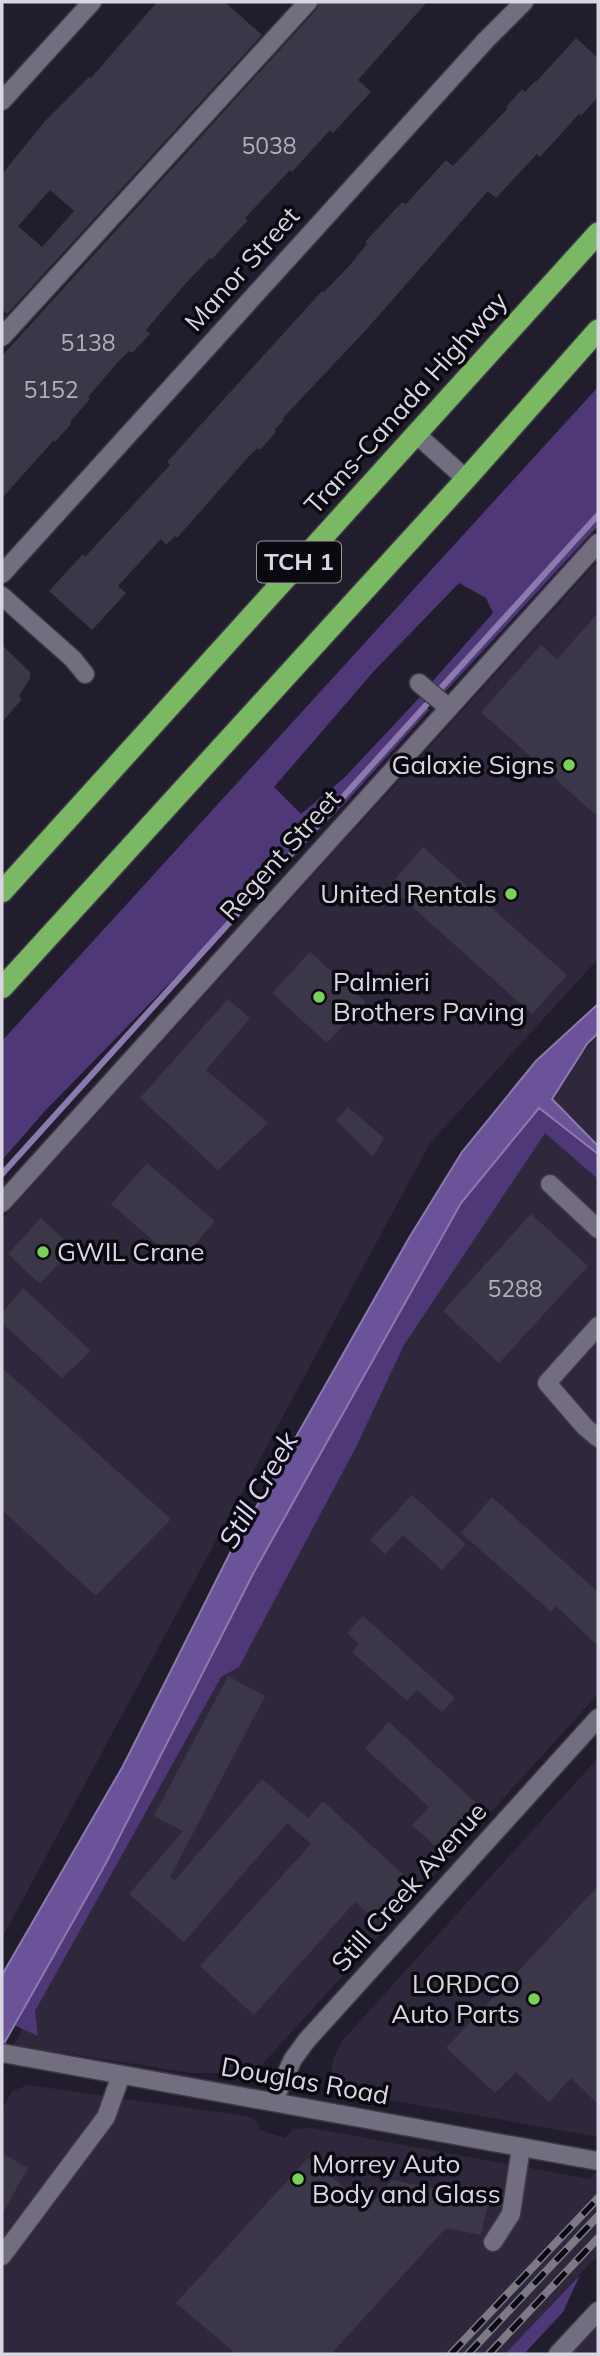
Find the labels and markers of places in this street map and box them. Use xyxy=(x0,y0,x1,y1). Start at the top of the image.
place label: Galaxie Signs xyxy=(391,748,555,781)
marker: Galaxie Signs xyxy=(561,757,577,773)
place label: United Rentals xyxy=(320,877,497,910)
marker: United Rentals xyxy=(503,886,519,902)
place label: Palmieri Brothers Paving xyxy=(333,965,525,1028)
marker: Palmieri Brothers Paving xyxy=(311,989,327,1005)
place label: GWIL Crane xyxy=(57,1235,204,1268)
marker: GWIL Crane xyxy=(35,1244,51,1260)
place label: LORDCO Auto Parts xyxy=(391,1967,520,2030)
marker: LORDCO Auto Parts xyxy=(526,1991,542,2007)
place label: Morrey Auto Body and Glass xyxy=(312,2147,501,2210)
marker: Morrey Auto Body and Glass xyxy=(290,2171,306,2187)

